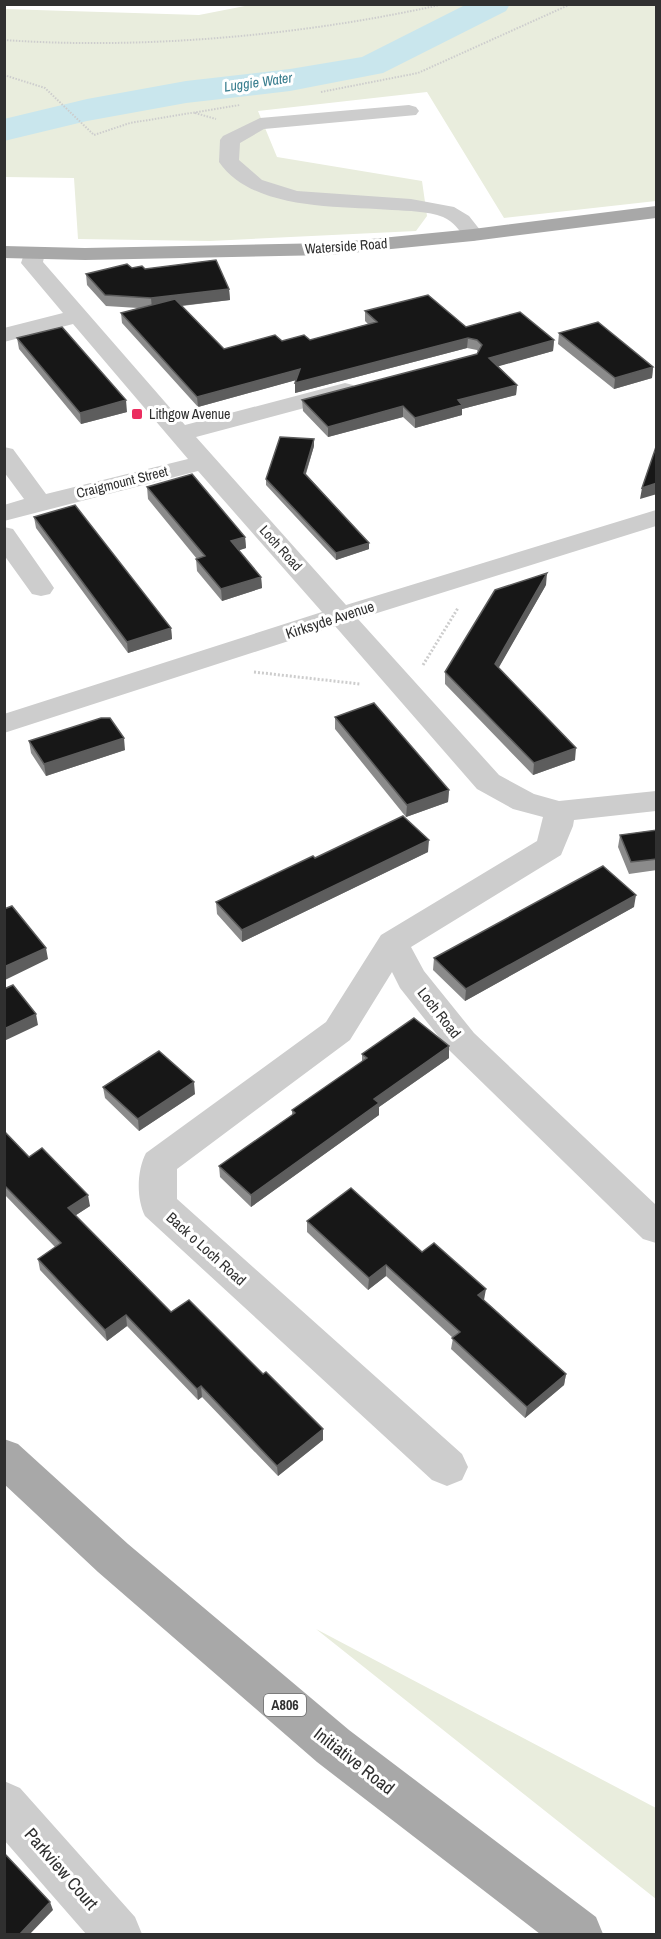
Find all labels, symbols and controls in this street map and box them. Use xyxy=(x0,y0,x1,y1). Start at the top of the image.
water label: Luggie Water xyxy=(223,68,294,96)
street label: Waterside Road xyxy=(304,234,388,258)
place label: Lithgow Avenue xyxy=(149,405,231,423)
marker: Lithgow Avenue xyxy=(130,407,144,421)
street label: Craigmount Street xyxy=(74,462,170,502)
street label: Loch Road xyxy=(256,521,306,575)
street label: Kirksyde Avenue xyxy=(283,595,377,644)
street label: Loch Road xyxy=(413,983,466,1043)
street label: Back o Loch Road xyxy=(162,1207,251,1290)
road number: A806 xyxy=(264,1694,306,1716)
street label: Initiative Road xyxy=(309,1721,400,1800)
street label: Parkview Court xyxy=(19,1822,104,1915)

